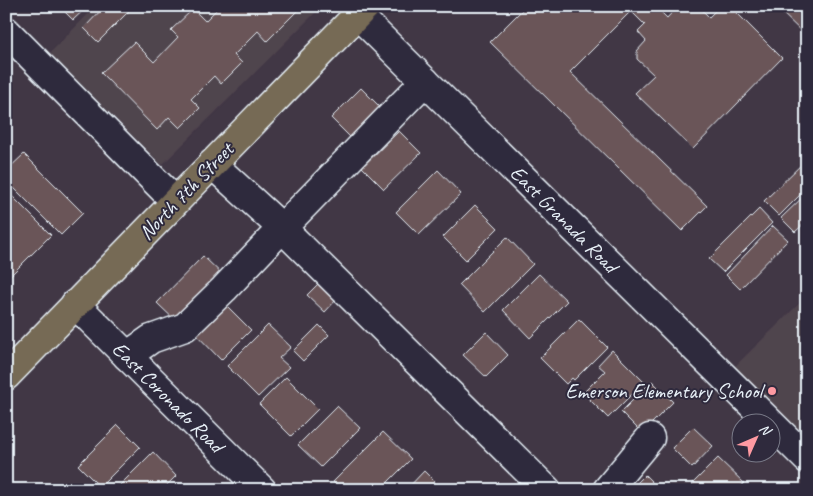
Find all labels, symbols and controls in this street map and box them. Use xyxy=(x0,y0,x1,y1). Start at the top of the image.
street label: North 7th Street xyxy=(133,135,240,245)
street label: East Granada Road xyxy=(505,160,625,280)
street label: East Coronado Road xyxy=(107,336,231,460)
place label: Emerson Elementary School xyxy=(565,378,765,404)
marker: Emerson Elementary School xyxy=(766,385,778,397)
north arrow xyxy=(730,414,780,464)
text: N xyxy=(756,420,776,440)

